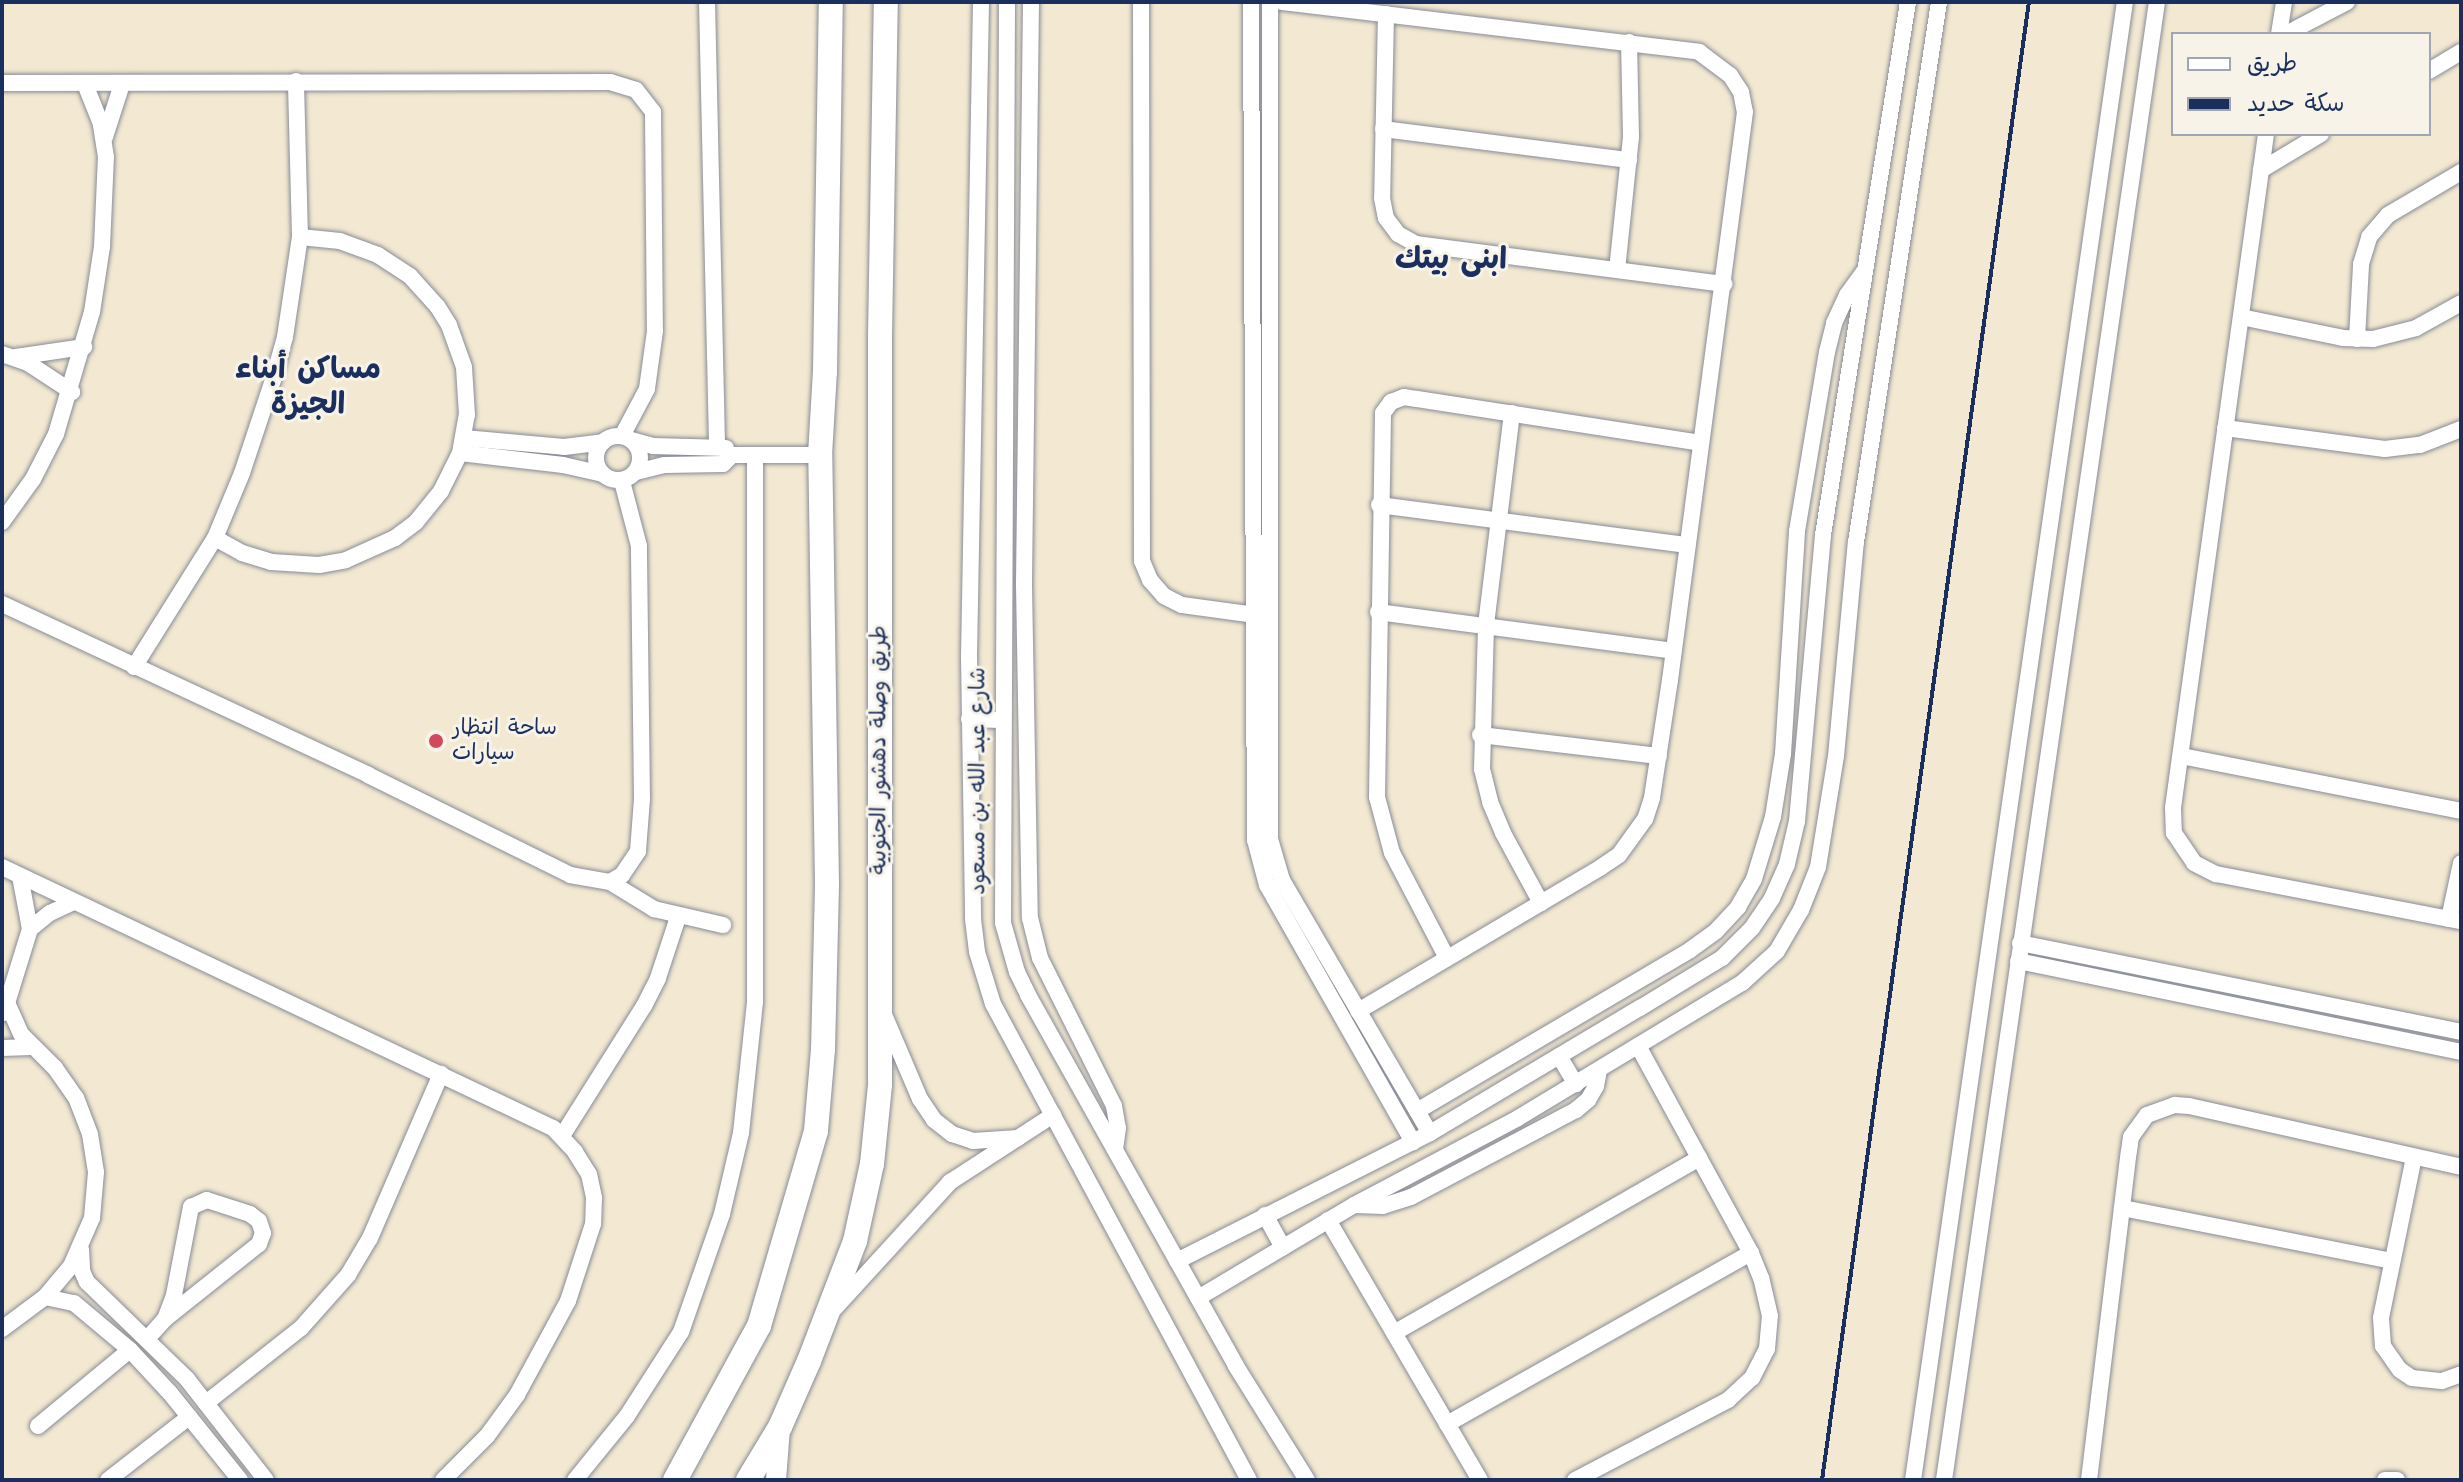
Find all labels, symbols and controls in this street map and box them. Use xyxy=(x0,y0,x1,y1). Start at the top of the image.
legend xyxy=(2171,32,2431,136)
text: طريق xyxy=(2247,45,2297,84)
text: سكة حديد xyxy=(2247,85,2345,124)
district label: ابنى بيتك xyxy=(1395,242,1507,278)
district label: مساكن أبناء الجيزة xyxy=(235,352,381,422)
street label: طريق وصلة دهشور الجنوبية xyxy=(867,625,893,875)
street label: شارع عبد الله بن مسعود xyxy=(966,667,992,895)
place label: ساحة انتظار سيارات xyxy=(452,715,557,766)
marker: ساحة انتظار سيارات xyxy=(427,732,445,750)

